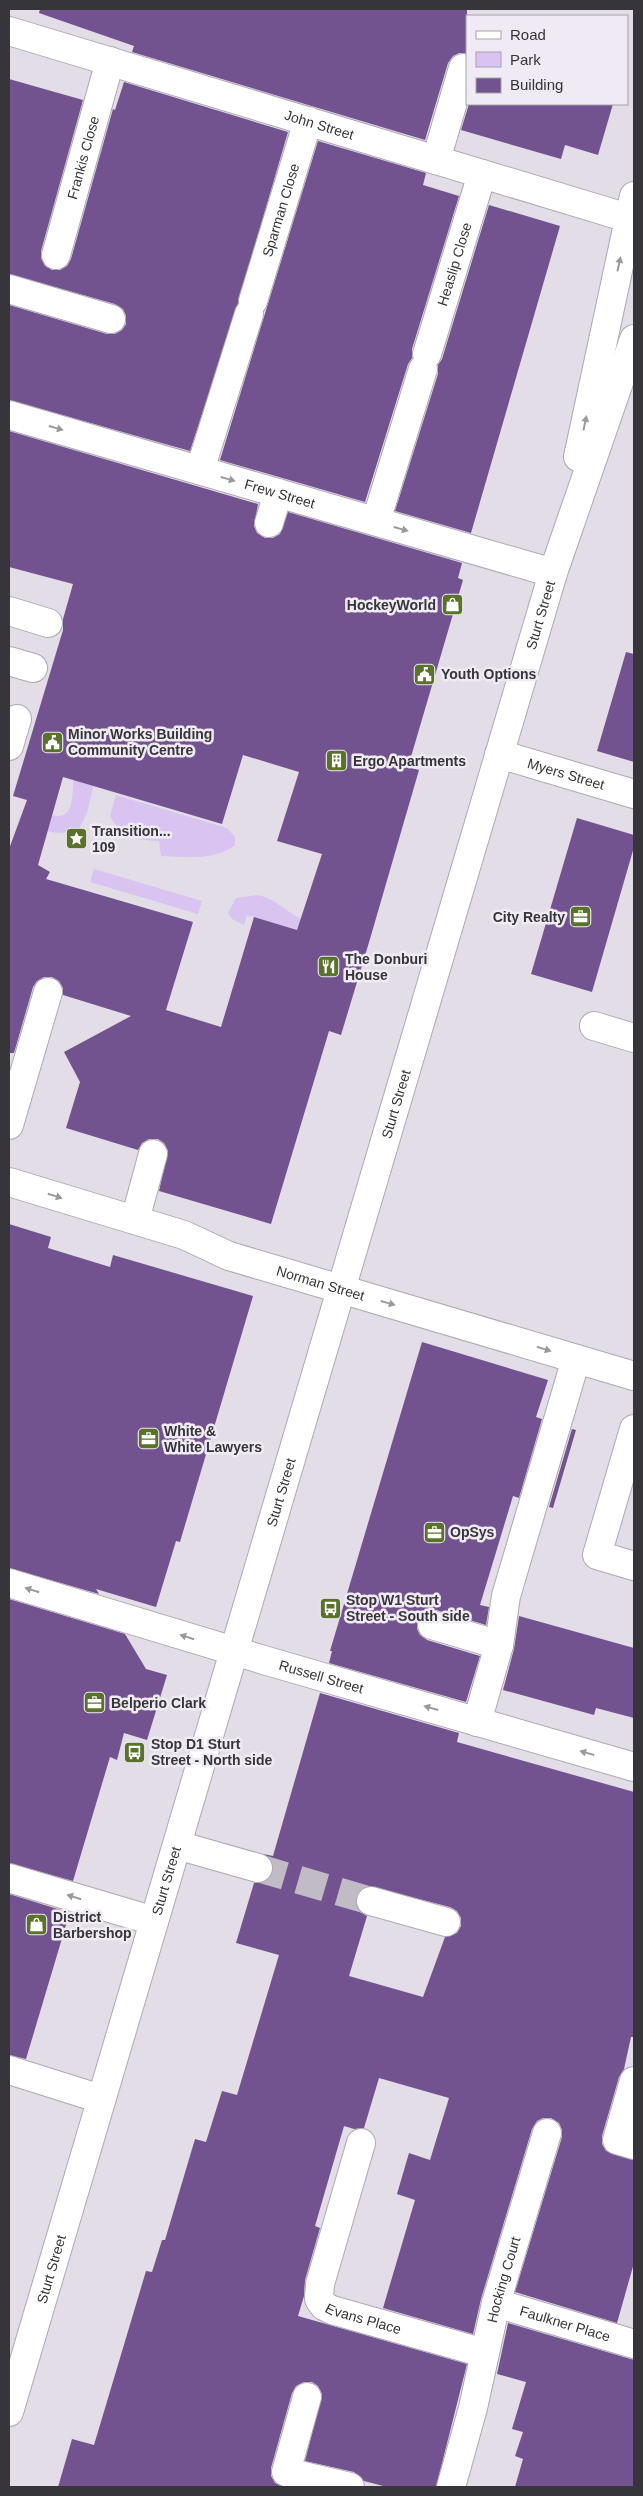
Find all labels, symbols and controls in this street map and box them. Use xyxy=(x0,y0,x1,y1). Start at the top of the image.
legend xyxy=(466,15,628,105)
text: Road xyxy=(510,26,546,43)
text: Park xyxy=(510,51,541,68)
text: Building xyxy=(510,76,563,93)
street label: John Street xyxy=(283,107,356,143)
street label: Frankis Close xyxy=(64,114,102,201)
street label: Sparman Close xyxy=(259,161,303,259)
street label: Heaslip Close xyxy=(434,220,475,308)
one-way arrow xyxy=(615,256,623,271)
one-way arrow xyxy=(581,415,589,430)
one-way arrow xyxy=(48,425,63,433)
one-way arrow xyxy=(221,475,236,483)
street label: Frew Street xyxy=(243,476,317,511)
one-way arrow xyxy=(394,525,409,533)
street label: Sturt Street xyxy=(523,579,558,651)
shop icon: HockeyWorld xyxy=(440,593,464,617)
place label: HockeyWorld xyxy=(347,597,436,613)
public building icon: Youth Options xyxy=(413,662,437,686)
place label: Youth Options xyxy=(441,666,537,682)
place label: Minor Works Building Community Centre xyxy=(68,726,212,758)
public building icon: Minor Works Building Community Centre xyxy=(40,730,64,754)
building icon: Ergo Apartments xyxy=(325,749,349,773)
place label: Ergo Apartments xyxy=(353,753,466,769)
street label: Myers Street xyxy=(526,755,607,793)
place label: Transition... 109 xyxy=(92,823,171,855)
place icon: Transition... 109 xyxy=(64,827,88,851)
office icon: City Realty xyxy=(569,905,593,929)
place label: City Realty xyxy=(493,909,565,925)
place label: The Donburi House xyxy=(345,951,427,983)
restaurant icon: The Donburi House xyxy=(317,955,341,979)
street label: Sturt Street xyxy=(378,1068,414,1140)
one-way arrow xyxy=(48,1193,63,1201)
street label: Norman Street xyxy=(275,1263,367,1304)
one-way arrow xyxy=(381,1299,396,1307)
one-way arrow xyxy=(536,1346,551,1354)
place label: White & White Lawyers xyxy=(164,1423,262,1455)
office icon: White & White Lawyers xyxy=(136,1427,160,1451)
street label: Sturt Street xyxy=(263,1456,299,1529)
office icon: OpSys xyxy=(422,1520,446,1544)
place label: OpSys xyxy=(450,1524,495,1540)
one-way arrow xyxy=(24,1585,39,1593)
place label: Stop W1 Sturt Street - South side xyxy=(346,1592,470,1624)
bus stop icon: Stop W1 Sturt Street - South side xyxy=(318,1596,342,1620)
one-way arrow xyxy=(180,1632,195,1640)
street label: Russell Street xyxy=(277,1657,365,1696)
office icon: Belperio Clark xyxy=(83,1691,107,1715)
place label: Belperio Clark xyxy=(111,1695,206,1711)
one-way arrow xyxy=(424,1704,439,1712)
place label: Stop D1 Sturt Street - North side xyxy=(151,1736,273,1768)
bus stop icon: Stop D1 Sturt Street - North side xyxy=(123,1740,147,1764)
one-way arrow xyxy=(580,1749,595,1757)
street label: Sturt Street xyxy=(148,1844,184,1917)
one-way arrow xyxy=(66,1893,81,1901)
place label: District Barbershop xyxy=(53,1909,132,1941)
shop icon: District Barbershop xyxy=(25,1913,49,1937)
street label: Sturt Street xyxy=(34,2233,69,2305)
street label: Hocking Court xyxy=(484,2235,523,2324)
street label: Evans Place xyxy=(323,2300,403,2337)
street label: Faulkner Place xyxy=(518,2303,612,2345)

